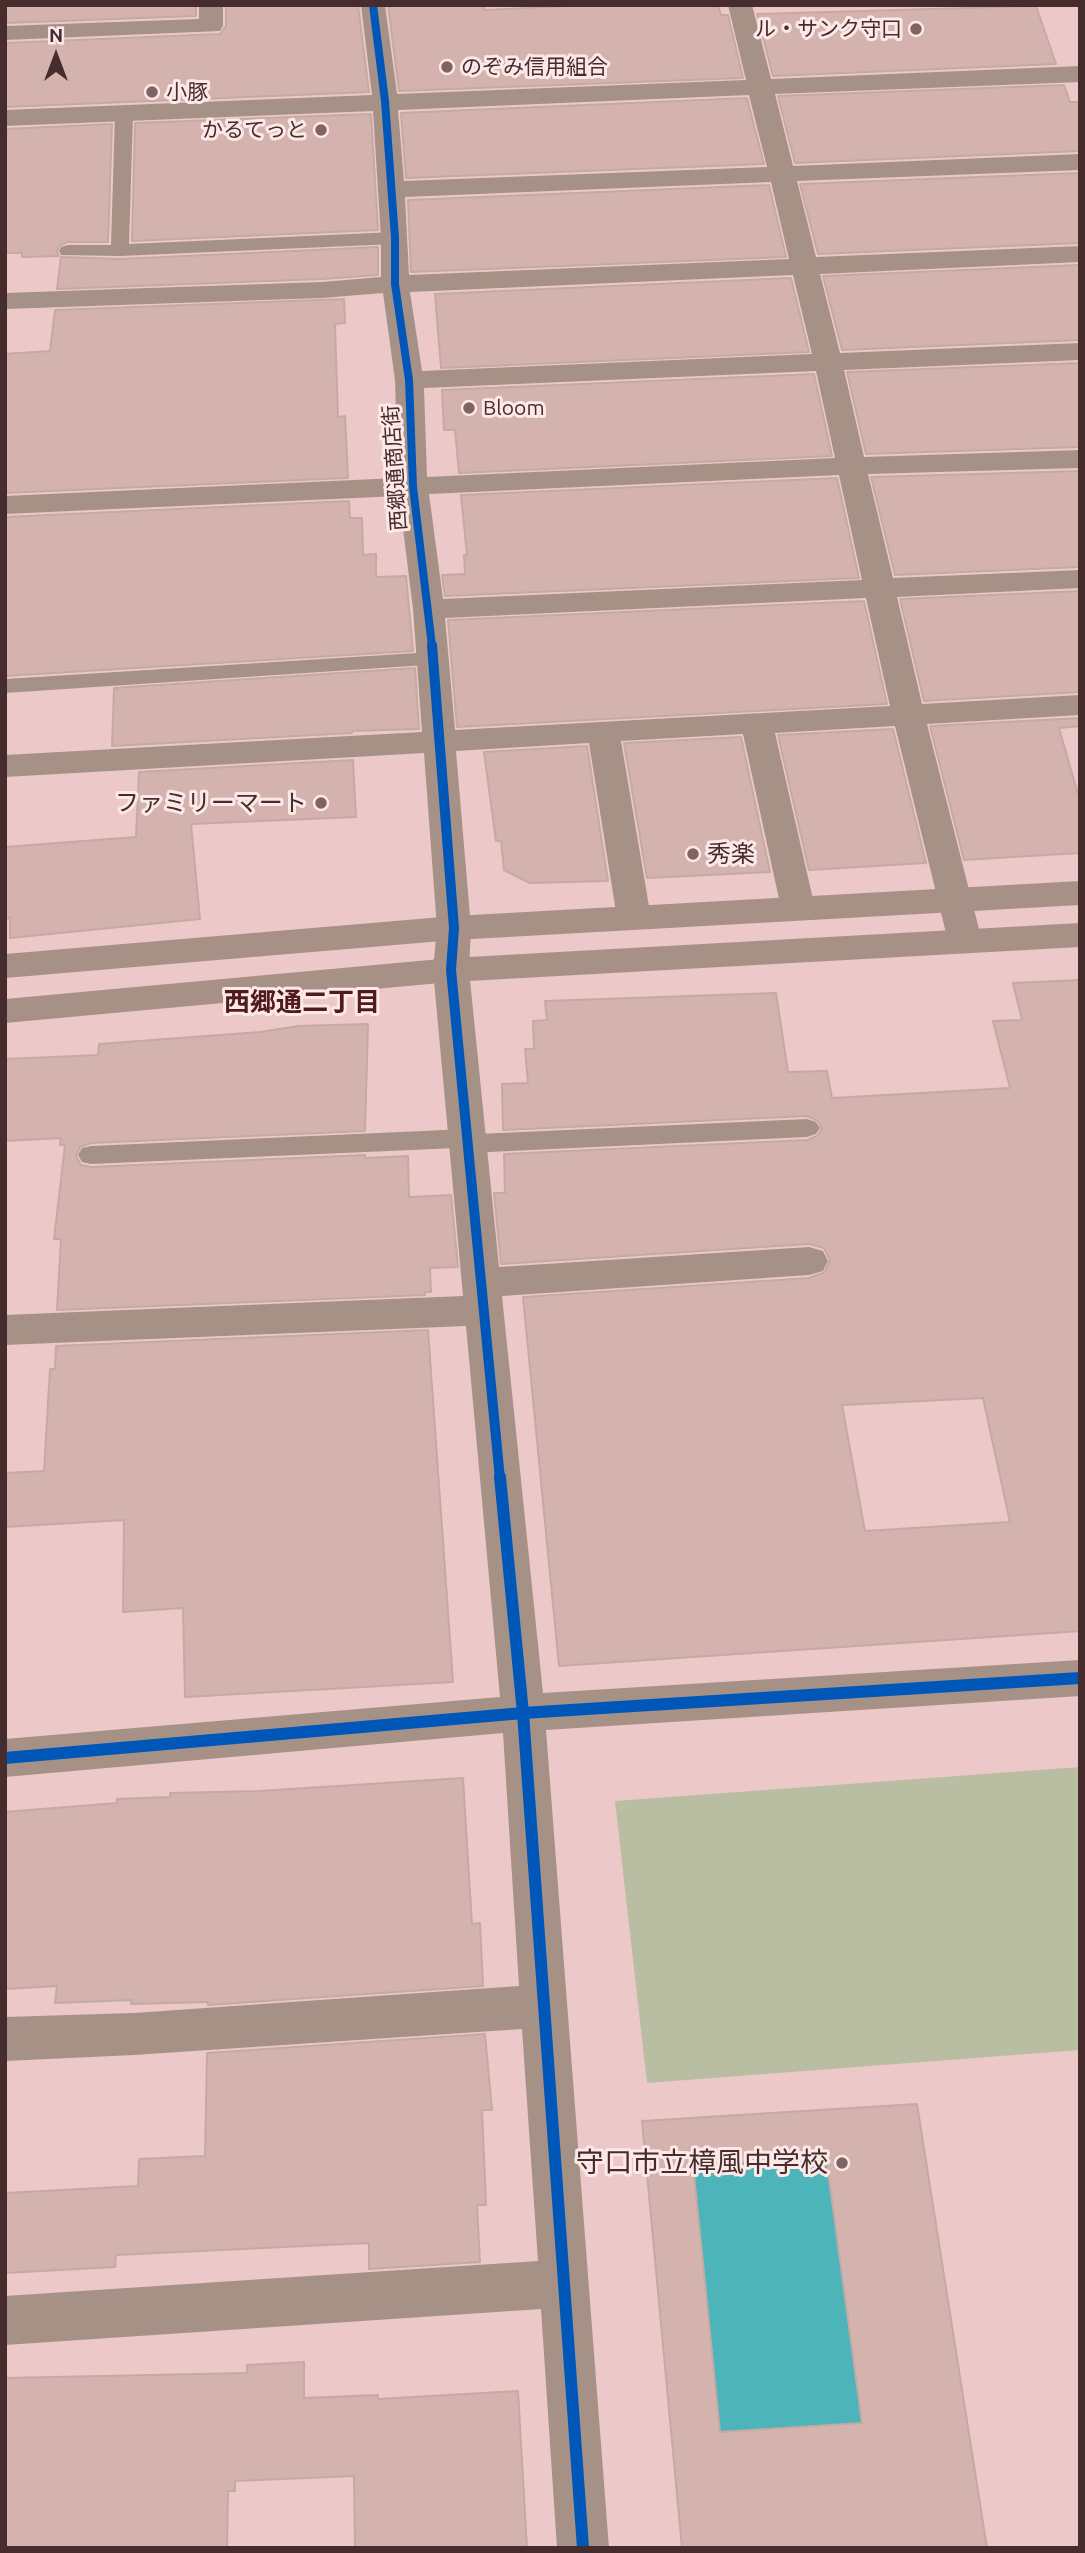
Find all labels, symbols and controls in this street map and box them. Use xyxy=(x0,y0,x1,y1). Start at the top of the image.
place label: ル・サンク守口 xyxy=(755,16,902,42)
north arrow xyxy=(21,21,91,91)
marker: ル・サンク守口 xyxy=(908,21,924,37)
text: N xyxy=(49,24,63,46)
place label: のぞみ信用組合 xyxy=(461,54,608,80)
marker: のぞみ信用組合 xyxy=(439,59,455,75)
place label: 小豚 xyxy=(166,79,208,105)
marker: 小豚 xyxy=(144,84,160,100)
place label: かるてっと xyxy=(202,117,307,143)
marker: かるてっと xyxy=(313,122,329,138)
place label: Bloom xyxy=(483,395,545,421)
marker: Bloom xyxy=(461,400,477,416)
street label: 西郷通商店街 xyxy=(378,404,412,532)
place label: ファミリーマート xyxy=(115,789,307,817)
marker: ファミリーマート xyxy=(313,795,329,811)
place label: 秀楽 xyxy=(707,840,755,868)
marker: 秀楽 xyxy=(685,846,701,862)
district label: 西郷通二丁目 xyxy=(224,986,380,1018)
place label: 守口市立樟風中学校 xyxy=(576,2146,828,2180)
marker: 守口市立樟風中学校 xyxy=(834,2155,850,2171)

